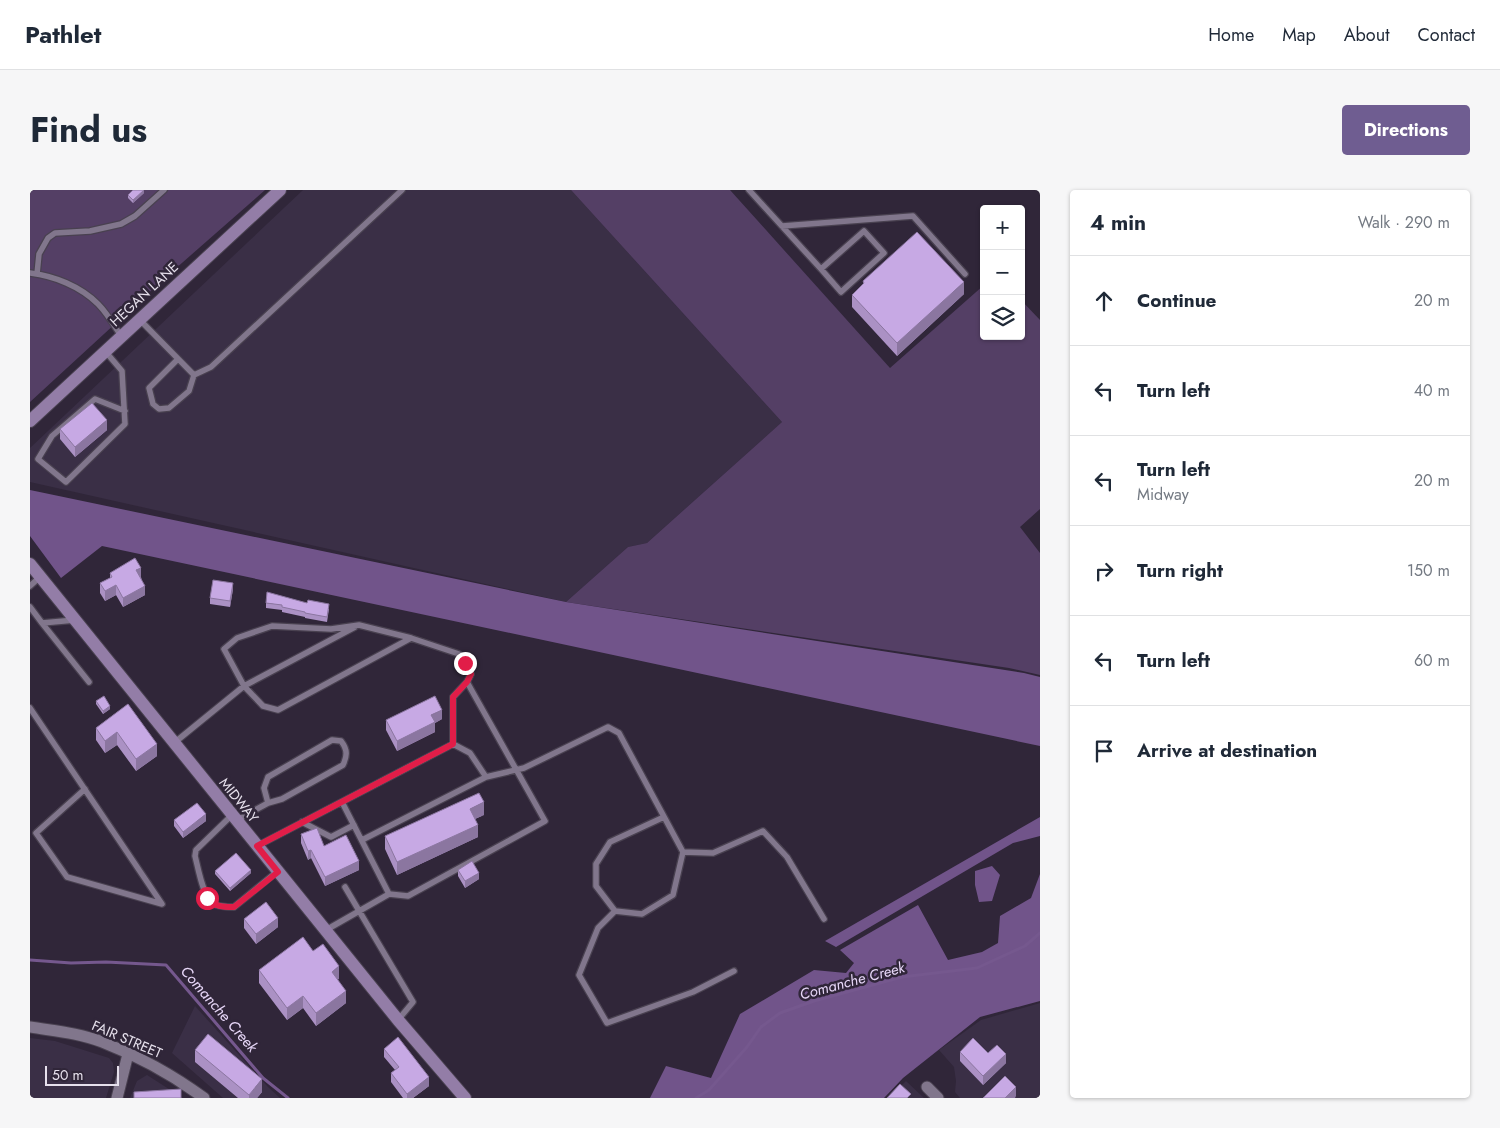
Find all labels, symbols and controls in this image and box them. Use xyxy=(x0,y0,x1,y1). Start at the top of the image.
text: Pathlet xyxy=(25,17,101,52)
text: Home xyxy=(1208,22,1254,48)
text: Map xyxy=(1282,22,1316,48)
text: About xyxy=(1344,22,1389,48)
text: Contact xyxy=(1417,22,1475,48)
text: Find us xyxy=(30,105,147,155)
button: Directions xyxy=(1342,105,1470,155)
map controls xyxy=(980,205,1025,340)
button: + xyxy=(980,205,1025,250)
text: 4 min xyxy=(1090,208,1146,238)
text: Walk · 290 m xyxy=(1358,211,1450,234)
button: − xyxy=(980,250,1025,295)
street label: HEGAN LANE xyxy=(105,257,183,331)
icon: ahead xyxy=(1090,287,1118,315)
text: Continue xyxy=(1137,287,1216,314)
text: 20 m xyxy=(1414,289,1450,312)
button: layers xyxy=(980,295,1025,340)
icon: left xyxy=(1090,377,1118,405)
text: Turn left xyxy=(1137,377,1210,404)
text: 40 m xyxy=(1414,379,1450,402)
text: Turn left xyxy=(1137,456,1210,483)
icon: left xyxy=(1090,467,1118,495)
text: 20 m xyxy=(1414,469,1450,492)
text: Midway xyxy=(1137,483,1189,506)
icon: right xyxy=(1090,557,1118,585)
text: Turn right xyxy=(1137,557,1223,584)
text: 150 m xyxy=(1407,559,1450,582)
icon: left xyxy=(1090,647,1118,675)
text: Turn left xyxy=(1137,647,1210,674)
text: 60 m xyxy=(1414,649,1450,672)
route end xyxy=(454,652,477,675)
icon: arrive xyxy=(1090,737,1118,765)
text: Arrive at destination xyxy=(1137,737,1317,764)
street label: MIDWAY xyxy=(215,773,263,827)
route start xyxy=(196,887,219,910)
water label: Comanche Creek xyxy=(797,956,908,1006)
water label: Comanche Creek xyxy=(175,961,263,1057)
street label: FAIR STREET xyxy=(89,1015,166,1063)
scale bar xyxy=(45,1063,119,1086)
text: 50 m xyxy=(52,1065,83,1085)

